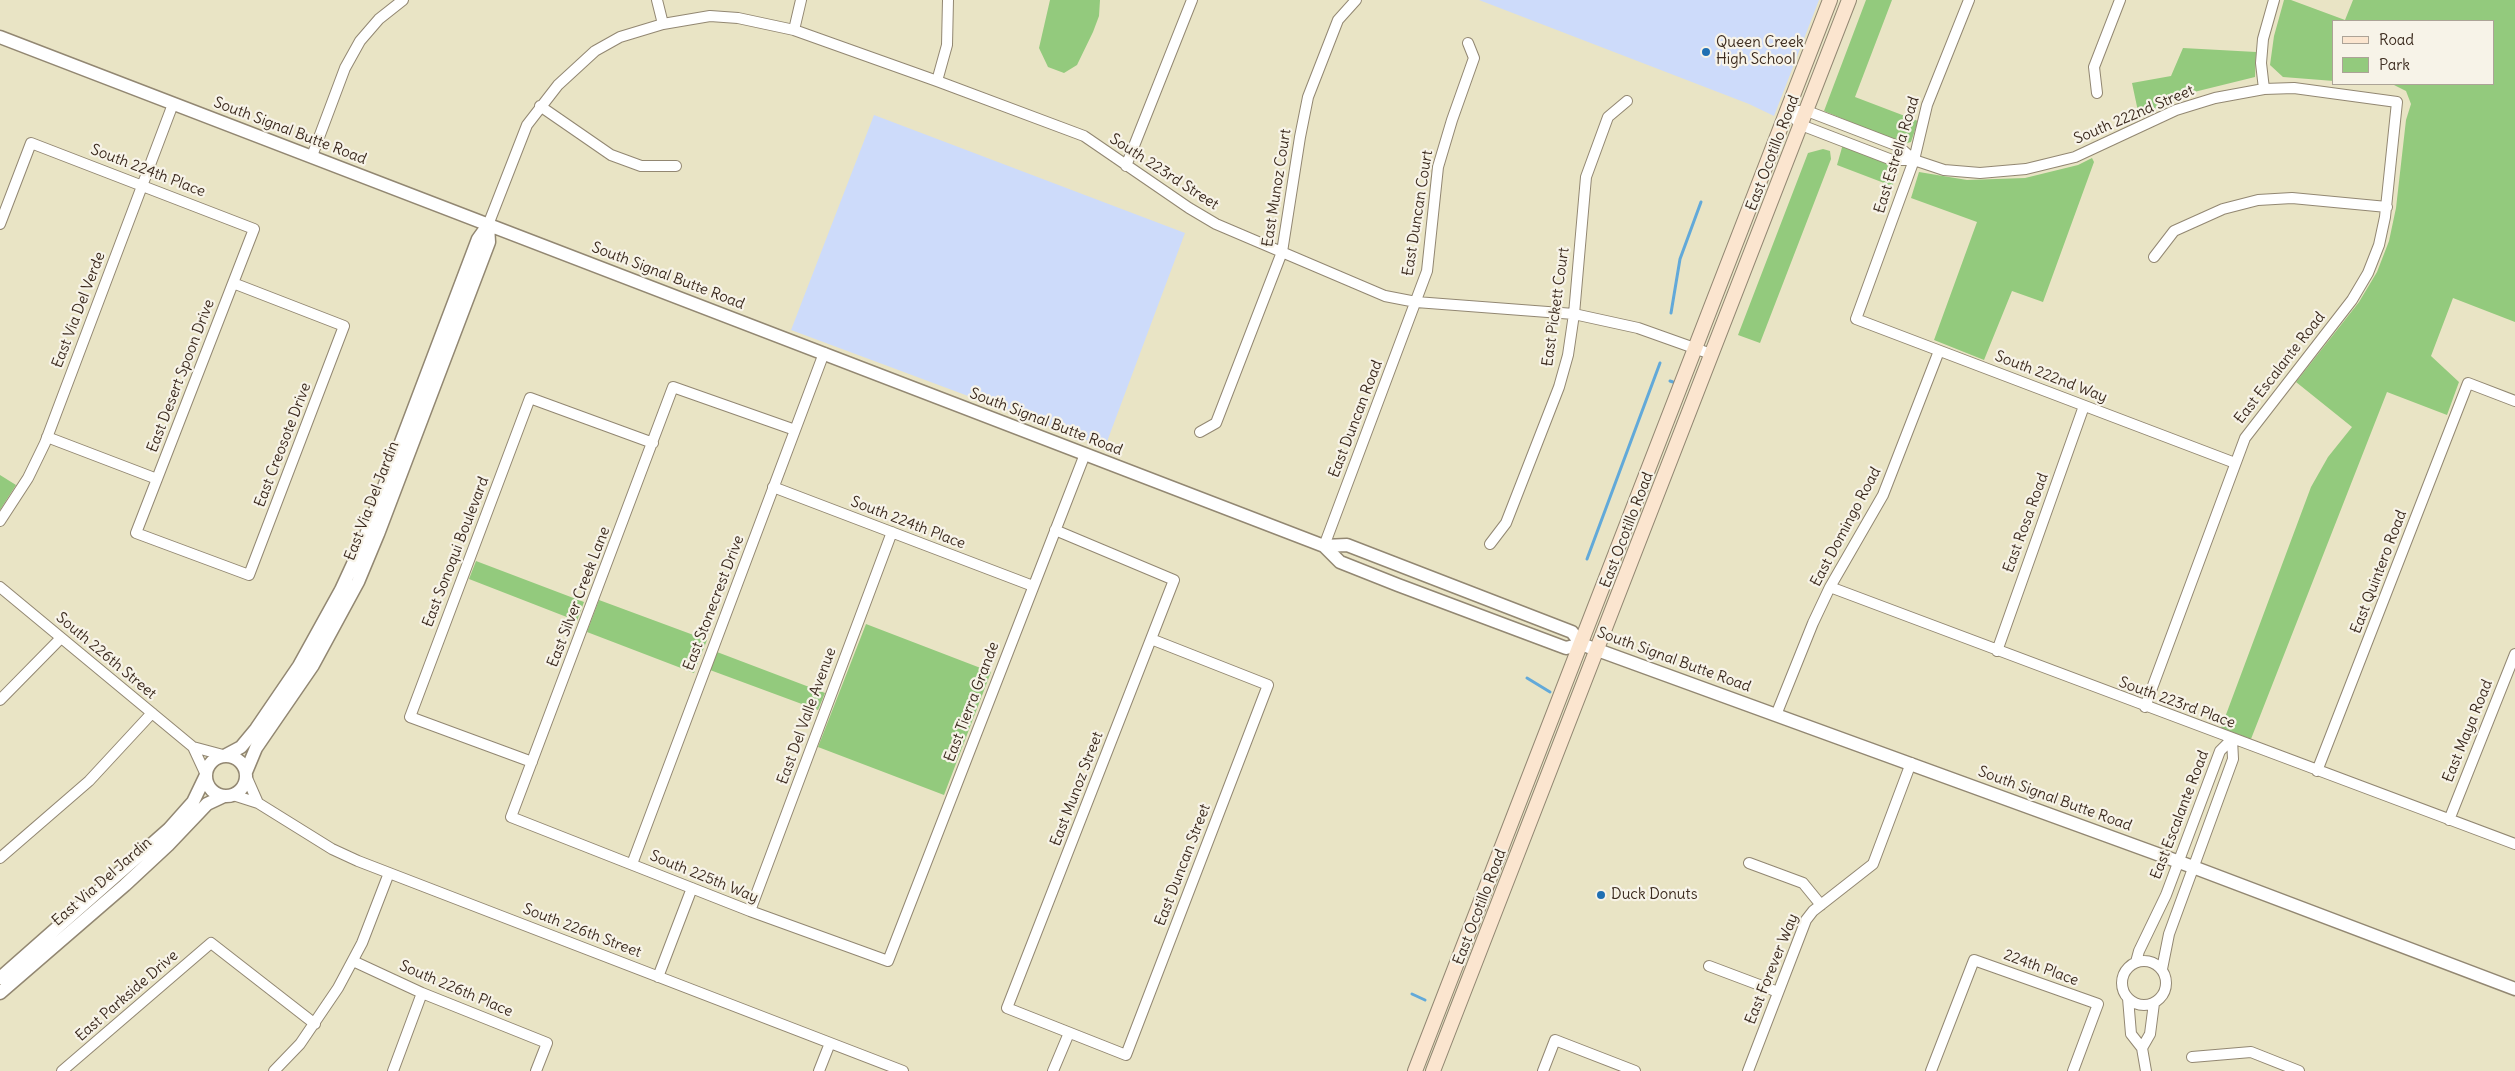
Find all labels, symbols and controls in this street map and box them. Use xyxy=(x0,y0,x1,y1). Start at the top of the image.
legend xyxy=(2332,20,2495,85)
text: Road xyxy=(2379,30,2414,49)
place label: Queen Creek High School xyxy=(1716,34,1804,69)
marker: Queen Creek High School xyxy=(1700,46,1712,58)
text: Park xyxy=(2379,55,2410,74)
street label: South 222nd Street xyxy=(2071,82,2197,148)
street label: South Signal Butte Road xyxy=(211,93,369,169)
street label: East Ocotillo Road xyxy=(1743,93,1803,213)
street label: East Estrella Road xyxy=(1871,94,1923,216)
street label: East Munoz Court xyxy=(1259,128,1295,248)
street label: South 223rd Street xyxy=(1106,130,1222,214)
street label: South 224th Place xyxy=(88,141,208,201)
street label: East Duncan Court xyxy=(1399,149,1437,277)
street label: South Signal Butte Road xyxy=(589,238,747,314)
street label: East Pickett Court xyxy=(1539,246,1573,368)
street label: East Via Del Verde xyxy=(49,249,109,371)
street label: East Desert Spoon Drive xyxy=(143,297,219,455)
street label: East Escalante Road xyxy=(2231,309,2329,427)
street label: South 222nd Way xyxy=(1992,347,2110,407)
street label: East Duncan Road xyxy=(1325,358,1387,480)
street label: East Creosote Drive xyxy=(251,380,315,510)
street label: South Signal Butte Road xyxy=(967,384,1125,460)
street label: East Via Del Jardin xyxy=(341,439,403,563)
street label: East Domingo Road xyxy=(1807,464,1885,590)
street label: East Ocotillo Road xyxy=(1597,470,1657,590)
street label: East Rosa Road xyxy=(2000,471,2052,575)
street label: East Sonoqui Boulevard xyxy=(419,474,493,630)
street label: South 224th Place xyxy=(848,493,968,553)
street label: East Quintero Road xyxy=(2347,508,2411,636)
street label: East Silver Creek Lane xyxy=(544,524,614,670)
street label: East Stonecrest Drive xyxy=(680,533,748,673)
street label: South 226th Street xyxy=(52,609,160,703)
street label: South Signal Butte Road xyxy=(1595,624,1753,696)
street label: East Tierra Grande xyxy=(941,640,1003,764)
street label: East Del Valle Avenue xyxy=(774,645,840,787)
street label: South 223rd Place xyxy=(2116,674,2238,732)
street label: East Maya Road xyxy=(2439,677,2497,785)
street label: East Munoz Street xyxy=(1047,729,1107,849)
street label: East Escalante Road xyxy=(2147,748,2213,882)
street label: South Signal Butte Road xyxy=(1976,763,2134,835)
street label: East Duncan Street xyxy=(1151,802,1215,928)
street label: East Via Del Jardin xyxy=(49,834,155,930)
street label: South 225th Way xyxy=(647,847,761,907)
street label: East Ocotillo Road xyxy=(1450,847,1510,967)
place label: Duck Donuts xyxy=(1611,886,1697,904)
marker: Duck Donuts xyxy=(1595,889,1607,901)
street label: South 226th Street xyxy=(520,900,644,962)
street label: East Forever Way xyxy=(1742,911,1802,1027)
street label: 224th Place xyxy=(2001,946,2081,990)
street label: East Parkside Drive xyxy=(72,947,182,1045)
street label: South 226th Place xyxy=(397,957,515,1021)

